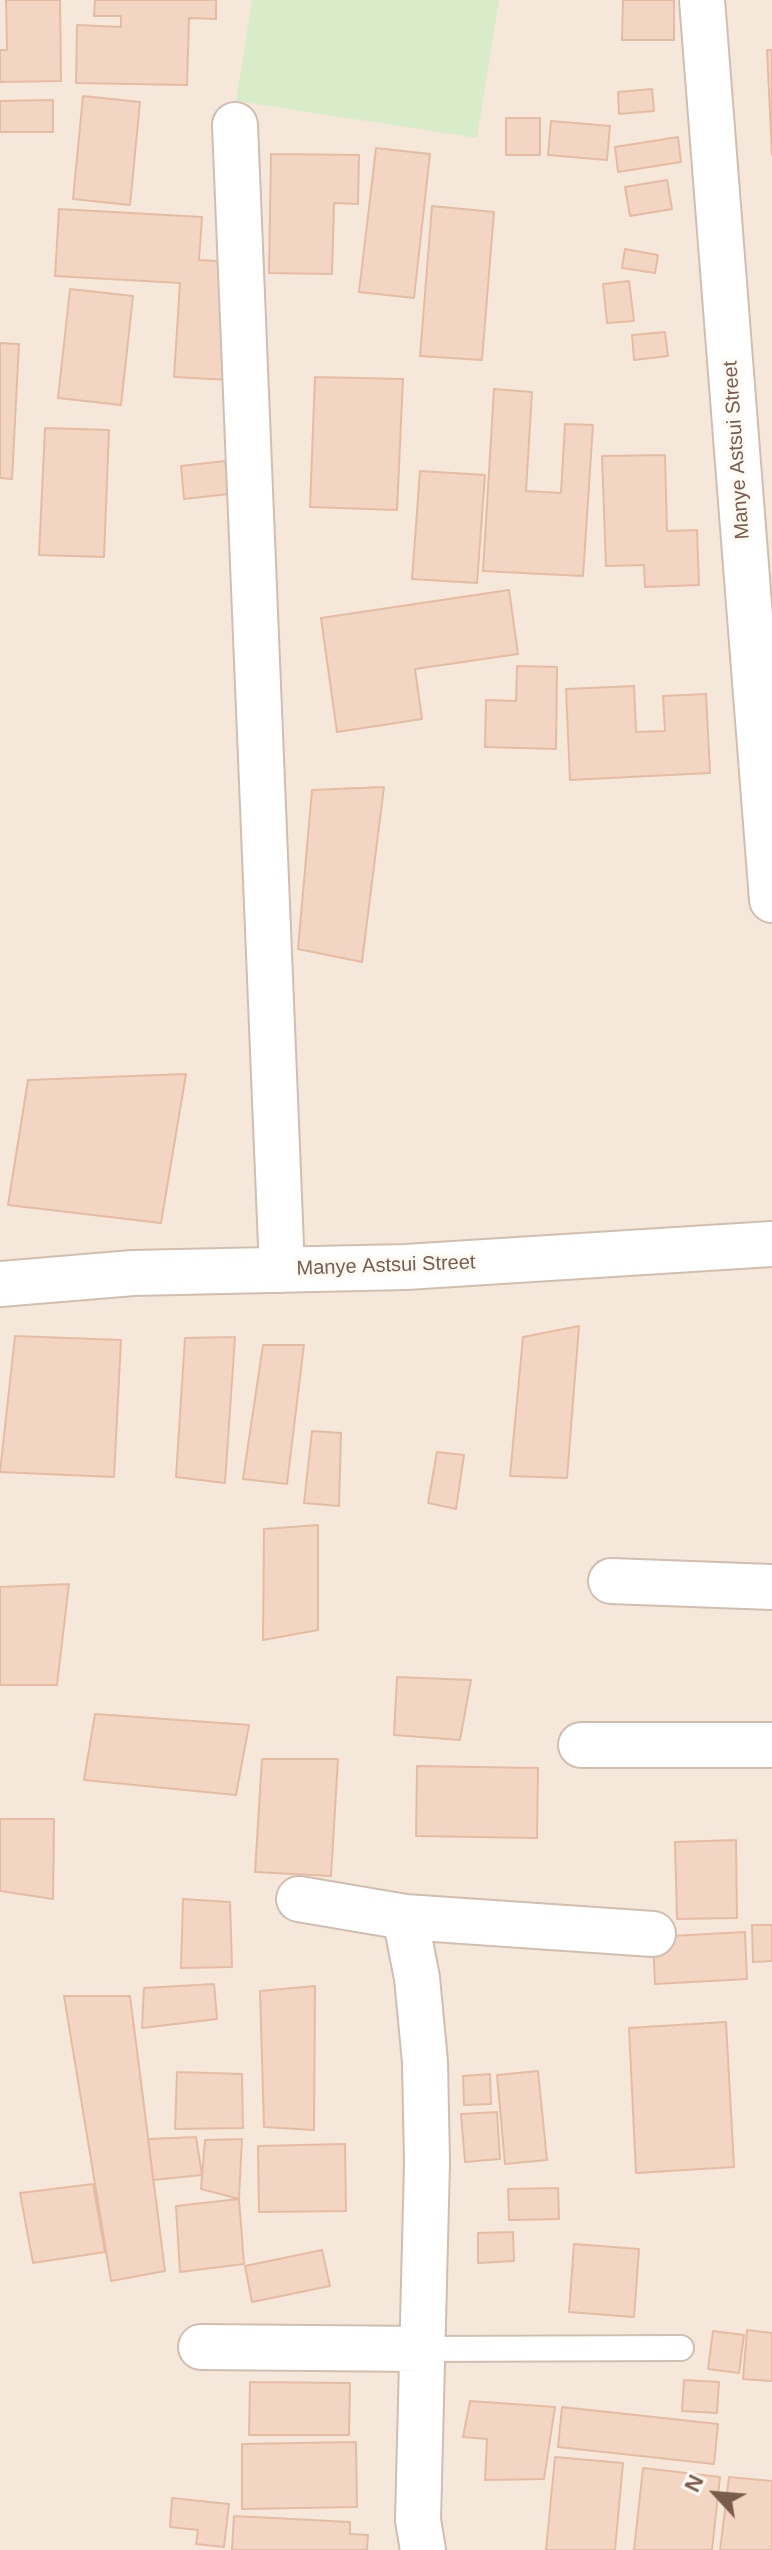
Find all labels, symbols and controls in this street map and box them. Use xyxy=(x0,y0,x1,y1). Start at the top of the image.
street label: Manye Astsui Street xyxy=(719,360,755,540)
street label: Manye Astsui Street xyxy=(296,1251,476,1281)
north arrow xyxy=(676,2454,756,2534)
text: N xyxy=(679,2471,709,2496)

